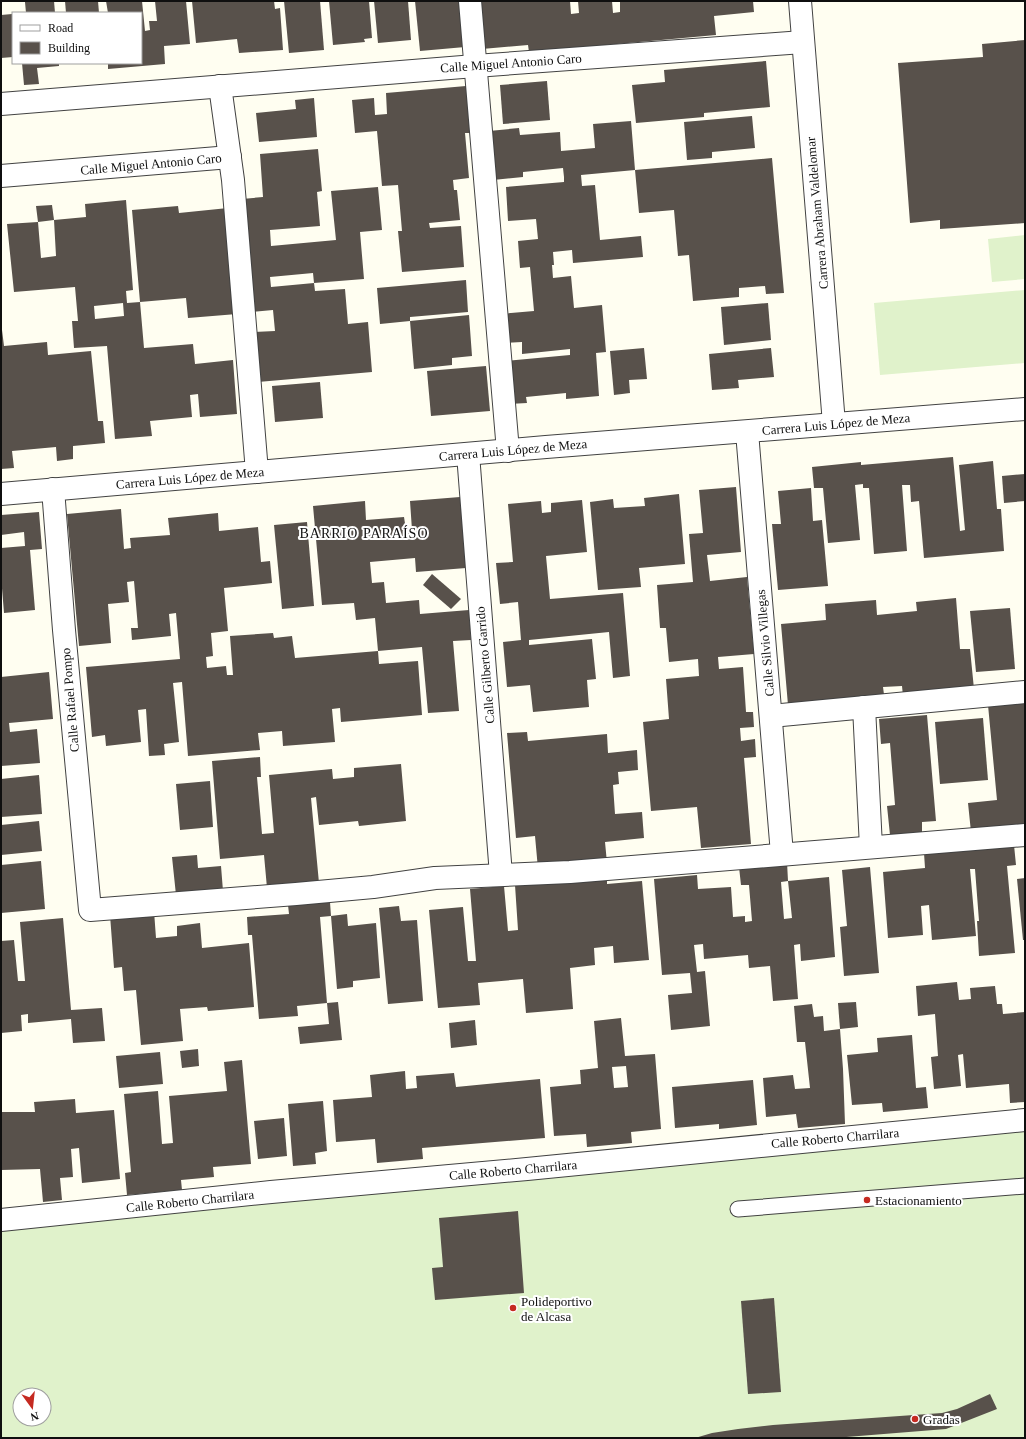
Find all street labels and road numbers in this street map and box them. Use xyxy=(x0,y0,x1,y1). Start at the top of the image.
street label: Calle Miguel Antonio Caro xyxy=(440,51,582,75)
street label: Carrera Abraham Valdelomar xyxy=(803,136,831,290)
street label: Calle Miguel Antonio Caro xyxy=(80,150,222,178)
street label: Carrera Luis López de Meza xyxy=(761,410,911,438)
street label: Carrera Luis López de Meza xyxy=(438,436,588,464)
street label: Carrera Luis López de Meza xyxy=(115,464,265,492)
street label: Calle Silvio Villegas xyxy=(753,589,777,697)
street label: Calle Gilberto Garrido xyxy=(472,606,498,724)
street label: Calle Rafael Pompo xyxy=(58,647,82,753)
street label: Calle Roberto Charrilara xyxy=(770,1125,900,1151)
street label: Calle Roberto Charrilara xyxy=(448,1157,578,1183)
street label: Calle Roberto Charrilara xyxy=(125,1187,255,1215)

